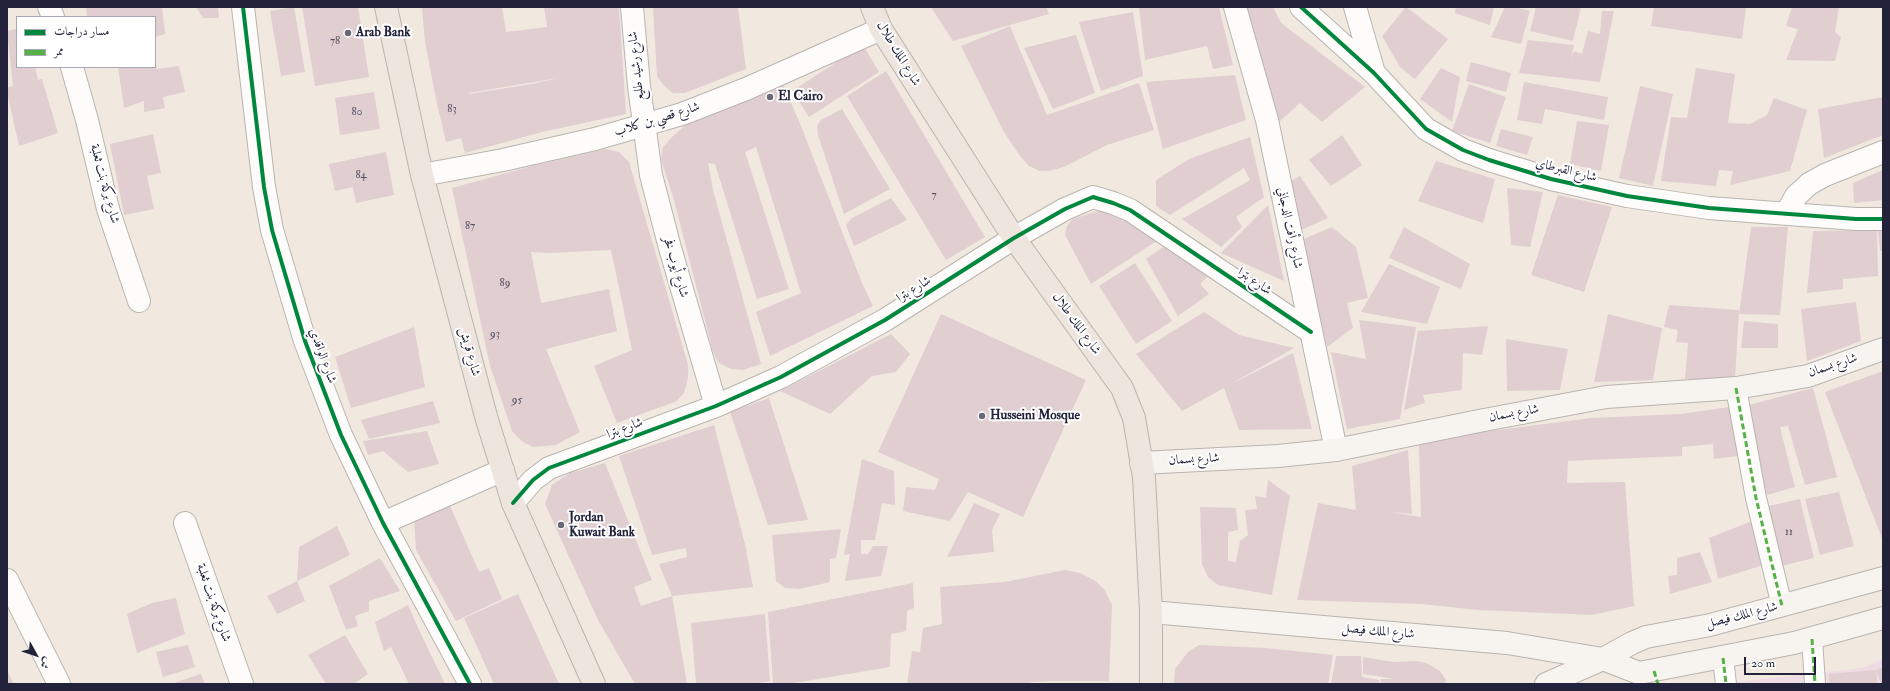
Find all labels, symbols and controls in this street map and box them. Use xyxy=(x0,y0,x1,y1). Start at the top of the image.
legend xyxy=(16,16,156,68)
street label: شارع الملك طلال xyxy=(873,19,923,89)
text: مسار دراجات xyxy=(54,24,109,39)
place label: Arab Bank xyxy=(356,25,410,41)
marker: Arab Bank xyxy=(343,28,353,38)
street label: شارع رشيد طليع xyxy=(626,31,648,101)
house number: 78 xyxy=(330,35,340,49)
text: ممر xyxy=(54,44,64,59)
place label: El Cairo xyxy=(778,89,823,105)
marker: El Cairo xyxy=(765,92,775,102)
street label: شارع قصي بن كلاب xyxy=(612,100,702,140)
house number: 83 xyxy=(447,103,457,117)
house number: 80 xyxy=(352,106,362,120)
street label: شارع بركة بنت ثعلبة xyxy=(86,142,122,226)
street label: شارع القبرطاي xyxy=(1534,156,1598,186)
house number: 84 xyxy=(355,169,367,183)
street label: شارع رأفت الدجاني xyxy=(1273,186,1305,270)
house number: 7 xyxy=(931,189,937,203)
house number: 87 xyxy=(465,220,475,234)
street label: شارع أيوب فخر xyxy=(659,235,691,299)
street label: شارع بترا xyxy=(1234,265,1274,299)
street label: شارع بترا xyxy=(894,273,934,307)
house number: 89 xyxy=(500,277,510,291)
street label: شارع الملك طلال xyxy=(1048,290,1104,358)
street label: شارع الواقدي xyxy=(305,326,339,386)
street label: شارع قريش xyxy=(455,326,483,378)
house number: 93 xyxy=(490,328,500,342)
street label: شارع بسمان xyxy=(1806,351,1860,381)
house number: 95 xyxy=(512,394,522,408)
street label: شارع بسمان xyxy=(1488,402,1540,426)
place label: Husseini Mosque xyxy=(990,408,1080,424)
marker: Husseini Mosque xyxy=(977,411,987,421)
street label: شارع بترا xyxy=(605,415,645,443)
street label: شارع بسمان xyxy=(1168,451,1220,469)
place label: Jordan Kuwait Bank xyxy=(569,510,635,541)
marker: Jordan Kuwait Bank xyxy=(556,520,566,530)
house number: 11 xyxy=(1785,526,1793,540)
street label: شارع بركة بنت ثعلبة xyxy=(192,562,234,644)
street label: شارع الملك فيصل xyxy=(1705,600,1779,632)
street label: شارع الملك فيصل xyxy=(1341,621,1415,643)
north arrow xyxy=(16,635,56,675)
scale bar xyxy=(1746,649,1818,675)
text: ش xyxy=(37,655,54,671)
text: 20 m xyxy=(1751,656,1775,671)

